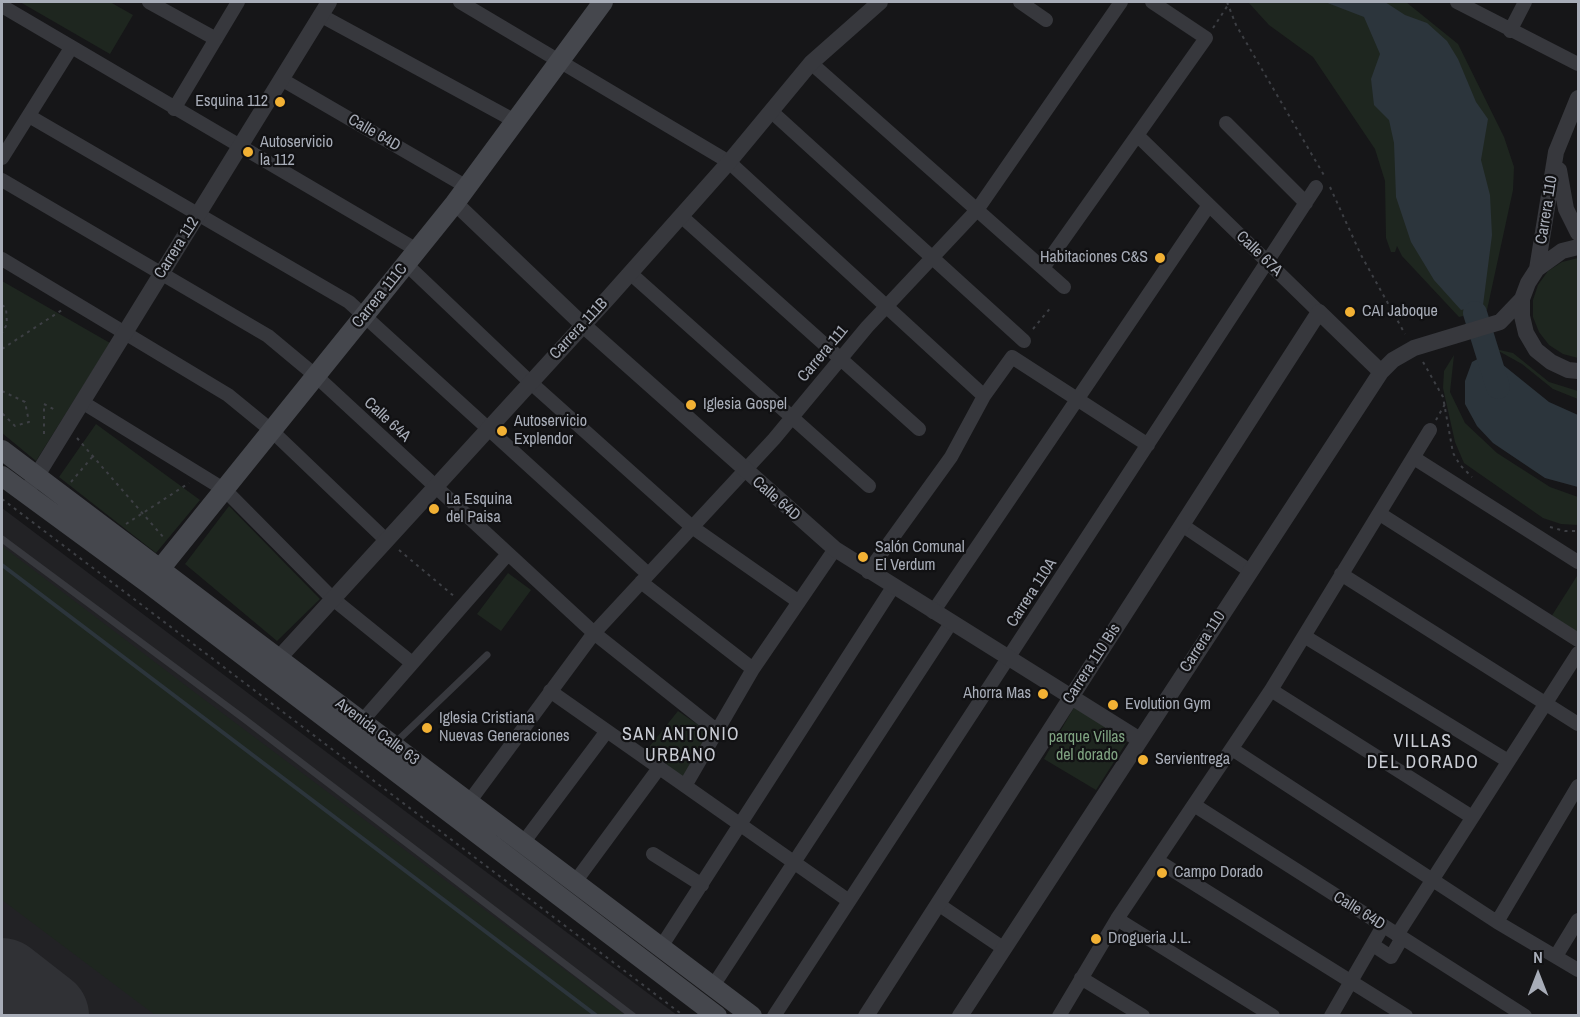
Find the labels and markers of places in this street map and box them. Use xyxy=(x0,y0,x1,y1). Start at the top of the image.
place label: Esquina 112 xyxy=(195,92,268,112)
marker: Esquina 112 xyxy=(273,95,287,109)
place label: Autoservicio la 112 xyxy=(260,133,333,171)
marker: Autoservicio la 112 xyxy=(241,145,255,159)
place label: Habitaciones C&S xyxy=(1040,248,1148,268)
marker: Habitaciones C&S xyxy=(1153,251,1167,265)
place label: CAI Jaboque xyxy=(1362,302,1438,322)
marker: CAI Jaboque xyxy=(1343,305,1357,319)
place label: Iglesia Gospel xyxy=(703,395,787,415)
marker: Iglesia Gospel xyxy=(684,398,698,412)
place label: Autoservicio Explendor xyxy=(514,412,587,450)
marker: Autoservicio Explendor xyxy=(495,424,509,438)
place label: La Esquina del Paisa xyxy=(446,490,512,528)
marker: La Esquina del Paisa xyxy=(427,502,441,516)
place label: Salón Comunal El Verdum xyxy=(875,538,965,576)
marker: Salón Comunal El Verdum xyxy=(856,550,870,564)
place label: Ahorra Mas xyxy=(963,684,1031,704)
marker: Ahorra Mas xyxy=(1036,687,1050,701)
place label: Evolution Gym xyxy=(1125,695,1211,715)
marker: Evolution Gym xyxy=(1106,698,1120,712)
place label: Iglesia Cristiana Nuevas Generaciones xyxy=(439,709,570,747)
marker: Iglesia Cristiana Nuevas Generaciones xyxy=(420,721,434,735)
place label: Servientrega xyxy=(1155,750,1230,770)
marker: Servientrega xyxy=(1136,753,1150,767)
place label: Campo Dorado xyxy=(1174,863,1263,883)
marker: Campo Dorado xyxy=(1155,866,1169,880)
place label: Drogueria J.L. xyxy=(1108,929,1191,949)
marker: Drogueria J.L. xyxy=(1089,932,1103,946)

